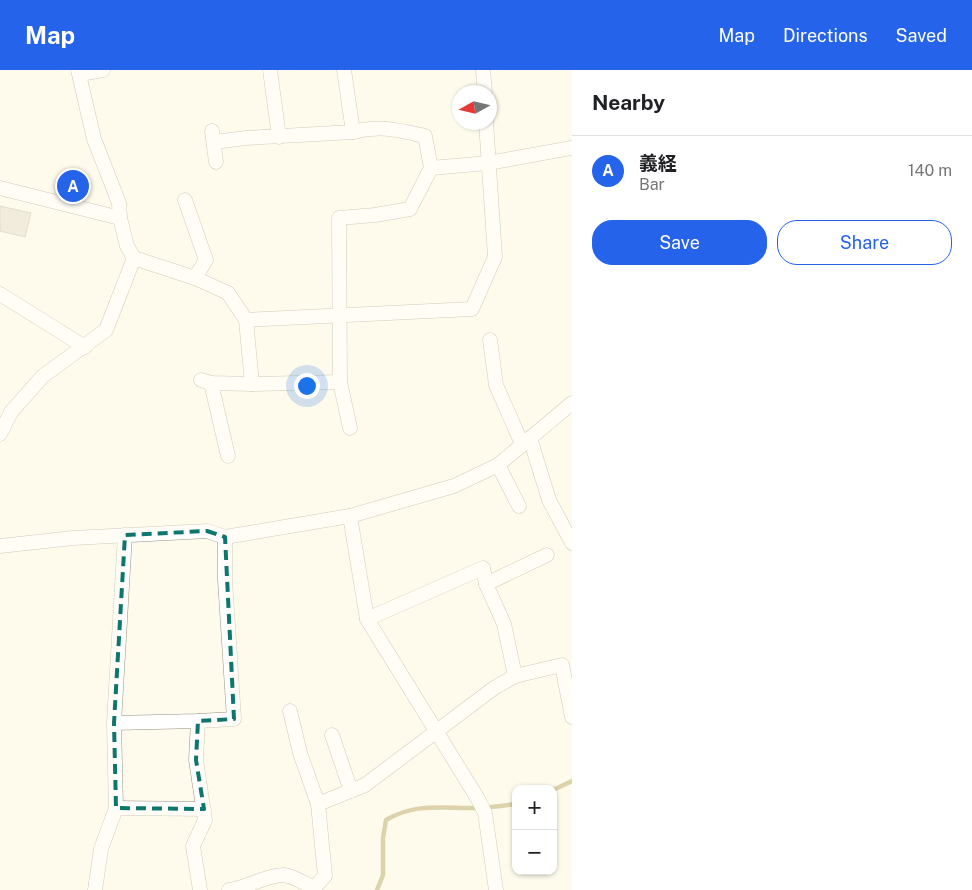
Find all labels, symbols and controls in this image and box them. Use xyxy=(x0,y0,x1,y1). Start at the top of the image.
text: Map xyxy=(25,21,75,49)
text: Map xyxy=(718,25,755,46)
text: Directions xyxy=(783,25,868,46)
text: Saved xyxy=(896,25,947,46)
north arrow xyxy=(452,85,497,130)
text: Nearby xyxy=(592,90,665,115)
text: 義経 xyxy=(639,152,677,174)
text: A xyxy=(602,161,614,180)
text: 140 m xyxy=(908,161,952,180)
pin: A xyxy=(57,167,89,205)
text: Bar xyxy=(639,175,665,194)
button: Save xyxy=(592,220,767,265)
button: Share xyxy=(777,220,952,265)
your location xyxy=(294,373,320,399)
map controls xyxy=(512,785,557,875)
button: + xyxy=(512,785,557,830)
button: − xyxy=(512,830,557,875)

